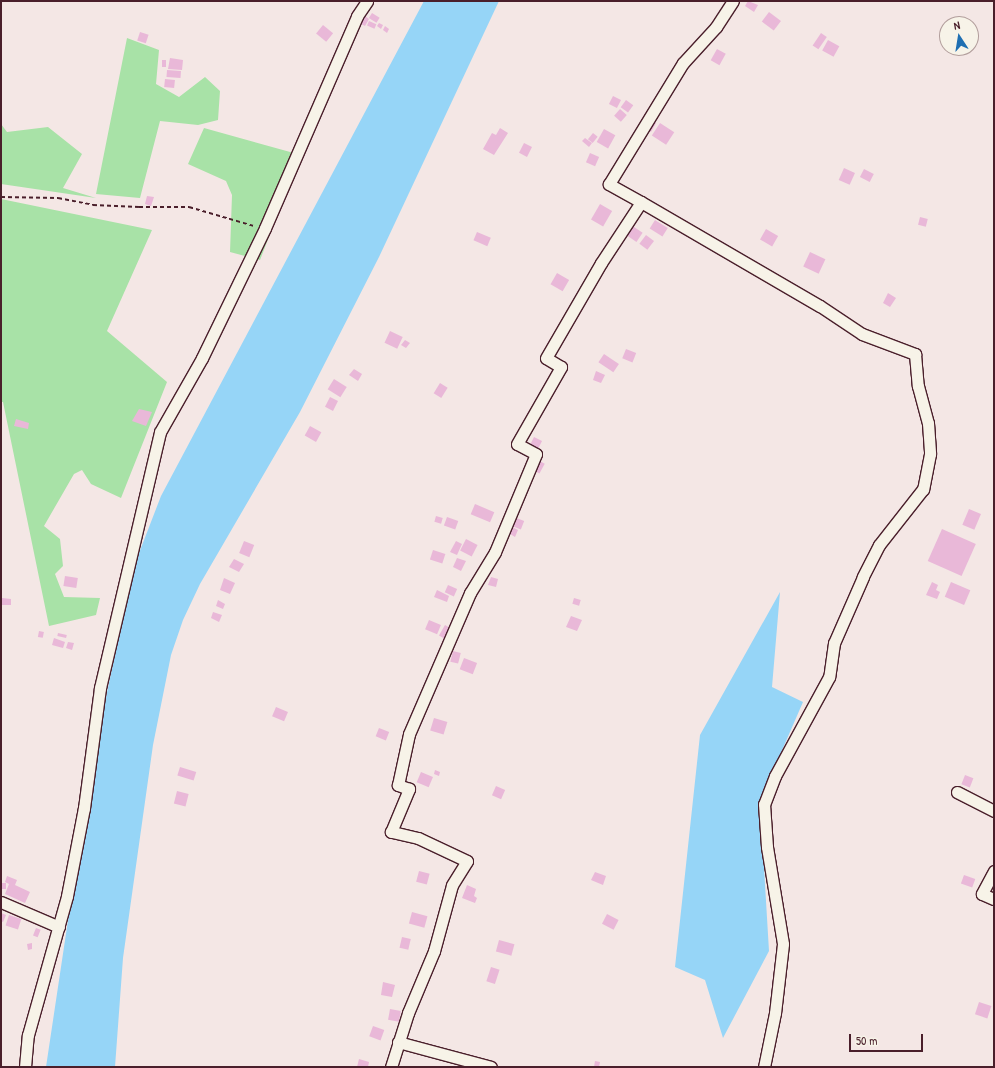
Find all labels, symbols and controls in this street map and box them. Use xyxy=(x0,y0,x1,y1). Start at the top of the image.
north arrow xyxy=(939,16,979,56)
text: N xyxy=(952,18,961,33)
scale bar xyxy=(851,1026,925,1052)
text: 50 m xyxy=(856,1032,877,1049)

